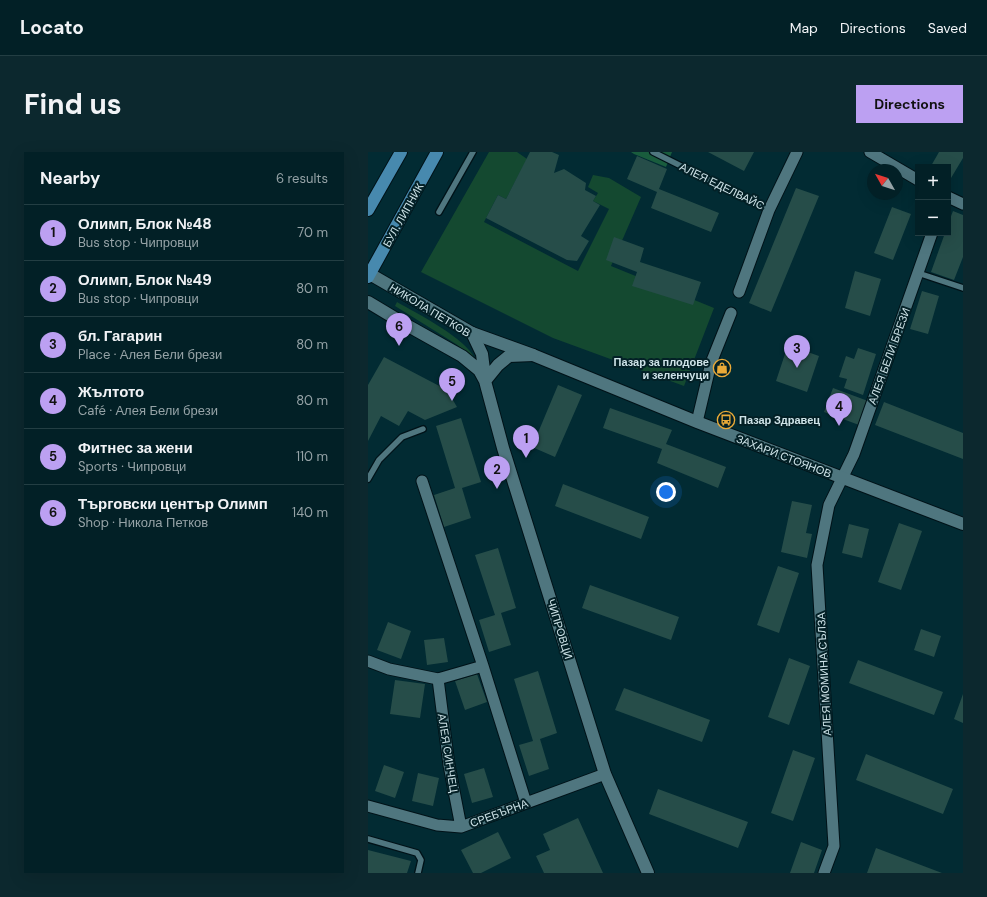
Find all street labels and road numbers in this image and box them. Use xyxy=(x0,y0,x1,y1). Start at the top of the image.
street label: АЛЕЯ ЕДЕЛВАЙС xyxy=(677,159,767,213)
street label: БУЛ. ЛИПНИК xyxy=(380,180,427,250)
street label: НИКОЛА ПЕТКОВ xyxy=(387,280,473,340)
street label: АЛЕЯ БЕЛИ БРЕЗИ xyxy=(865,306,913,406)
street label: ЗАХАРИ СТОЯНОВ xyxy=(734,431,834,481)
street label: ЧИПРОВЦИ xyxy=(544,597,576,661)
street label: АЛЕЯ МОМИНА СЪЛЗА xyxy=(814,611,834,736)
street label: АЛЕЯ СИНЧЕЦ xyxy=(435,713,461,793)
street label: СРЕБЪРНА xyxy=(468,796,531,830)

